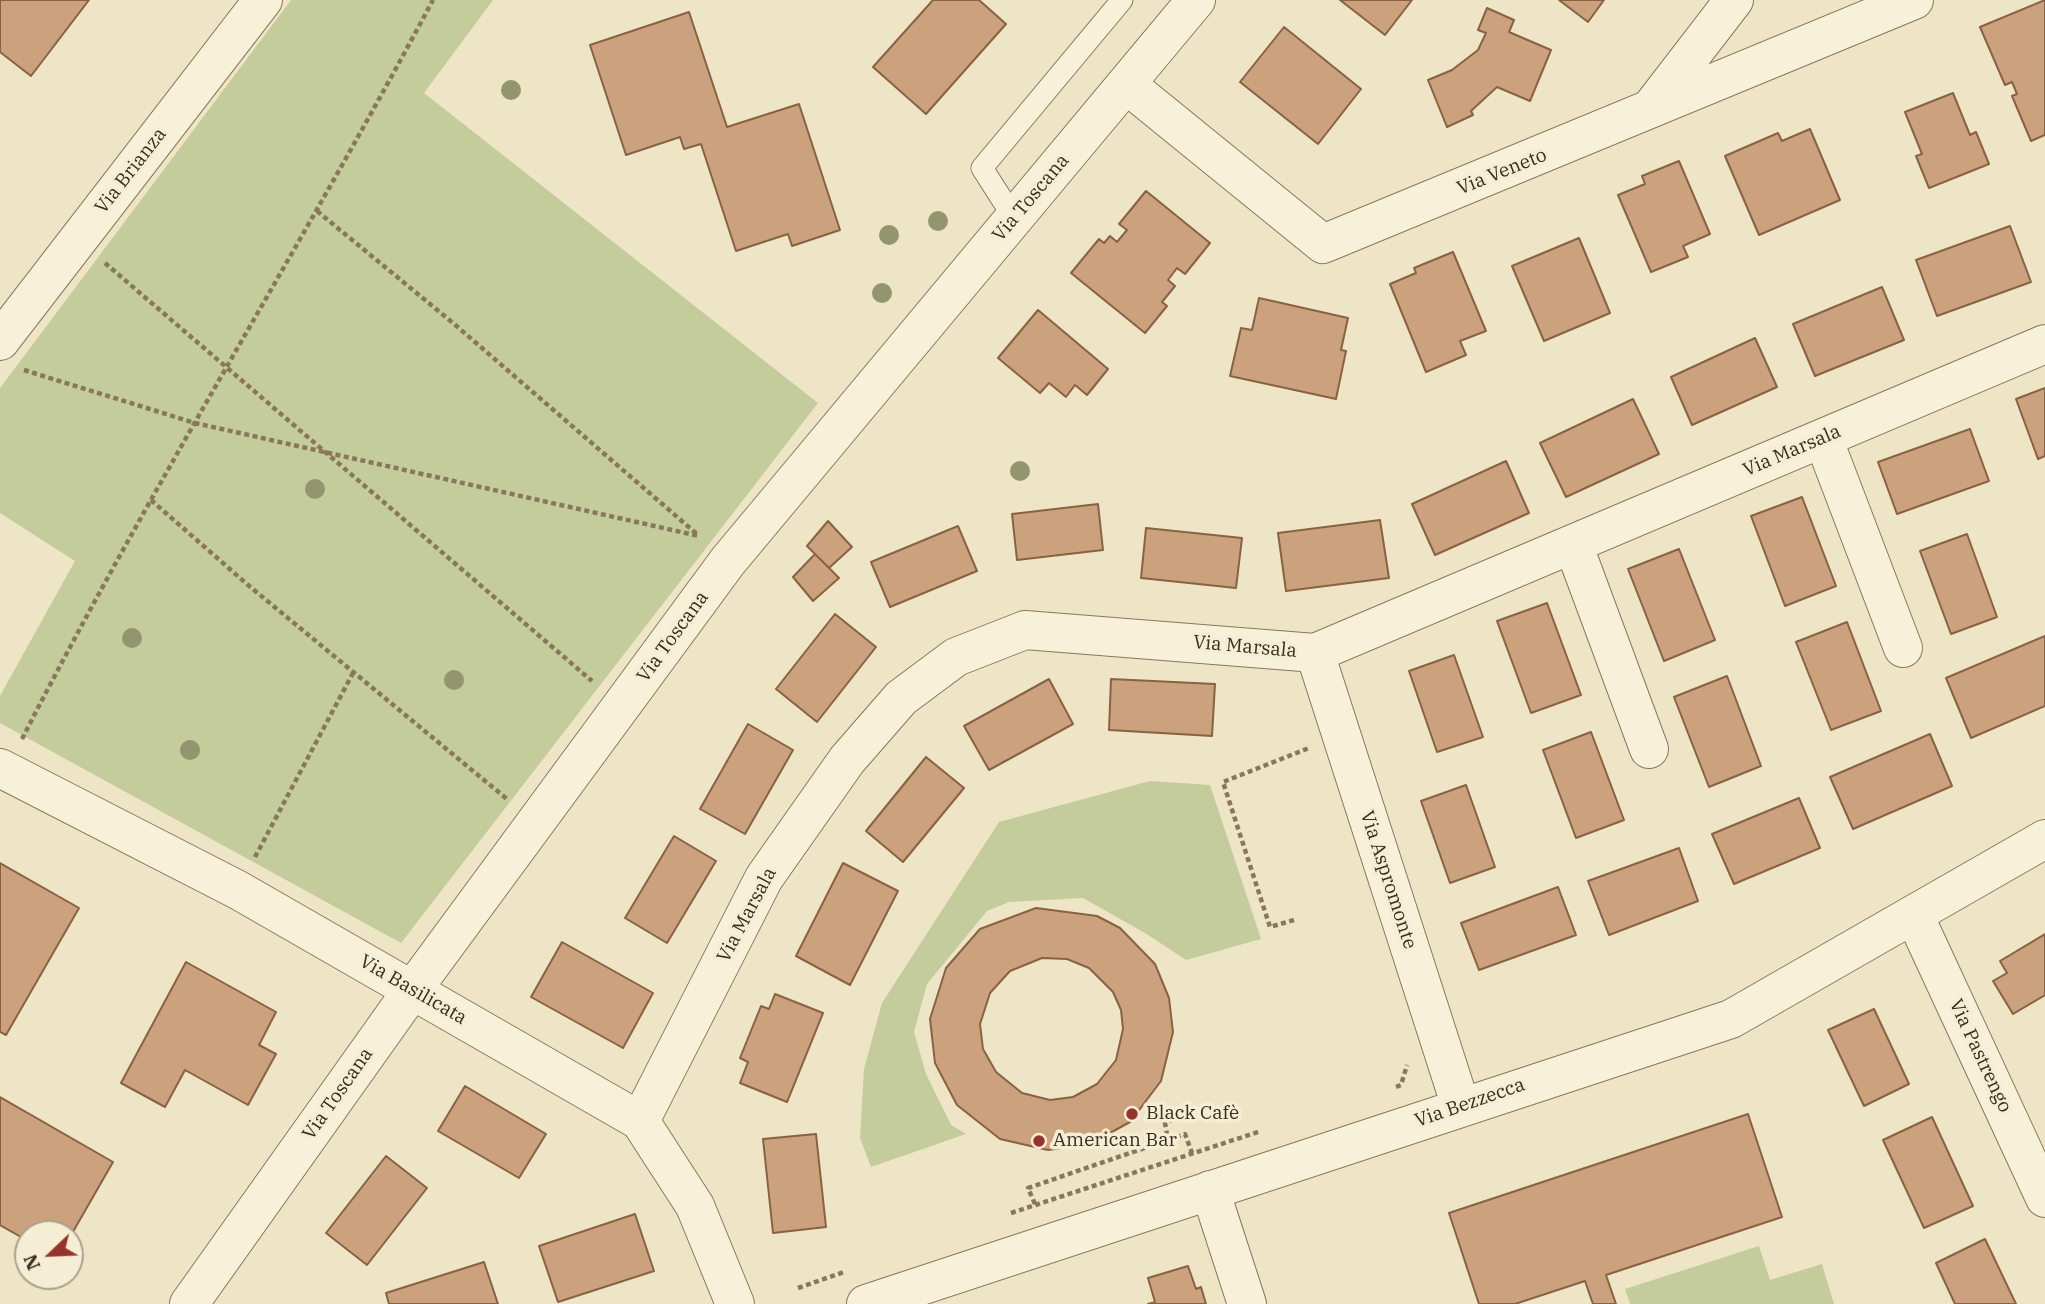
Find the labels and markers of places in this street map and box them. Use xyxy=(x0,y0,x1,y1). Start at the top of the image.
place label: Black Cafè xyxy=(1146,1103,1239,1125)
marker: Black Cafè xyxy=(1124,1106,1140,1122)
place label: American Bar xyxy=(1053,1130,1177,1152)
marker: American Bar xyxy=(1031,1133,1047,1149)

